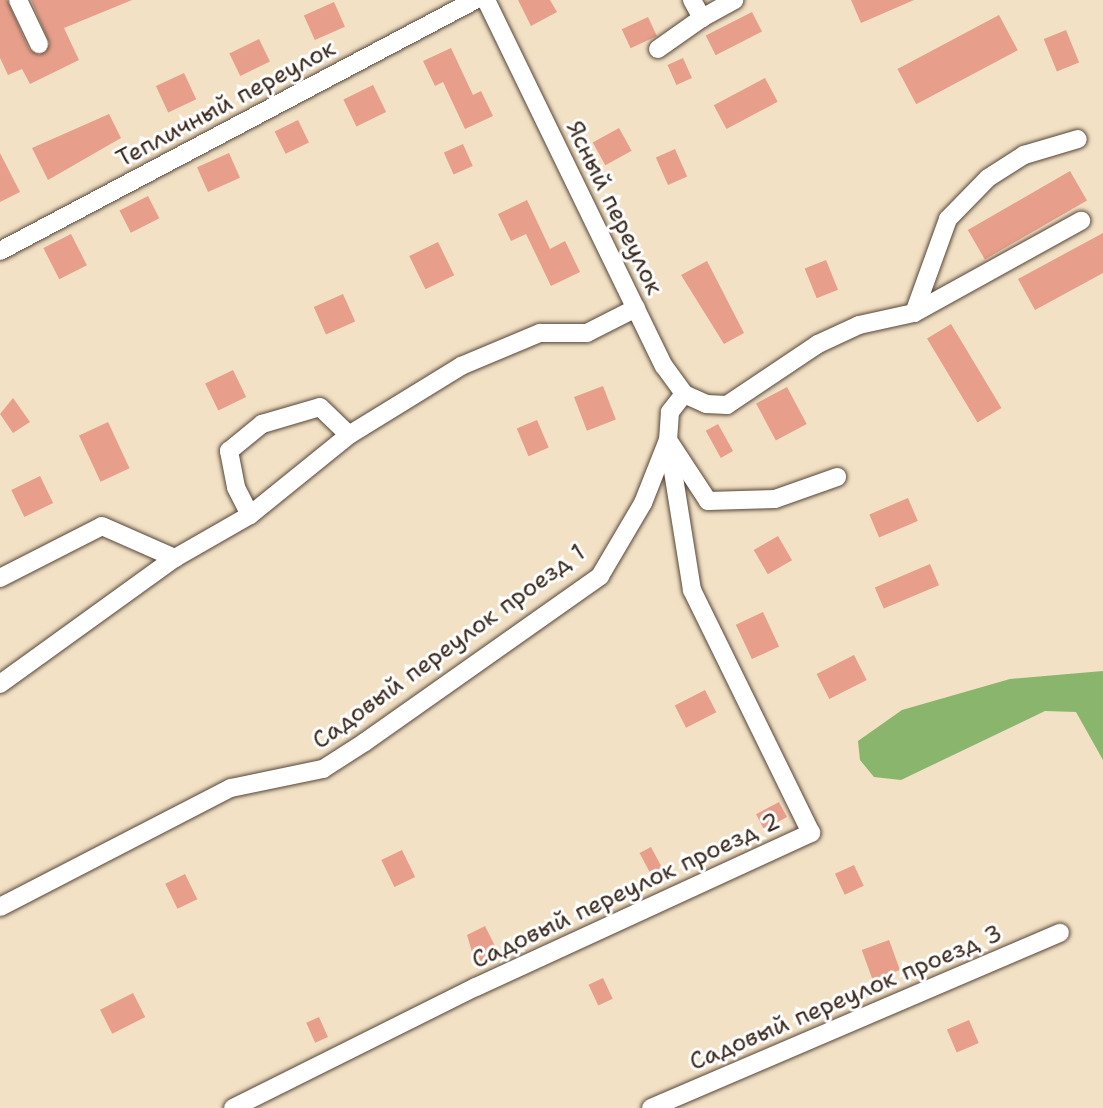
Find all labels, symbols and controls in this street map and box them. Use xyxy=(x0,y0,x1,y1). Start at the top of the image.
street label: Тепличный переулок xyxy=(112,34,340,174)
street label: Ясный переулок xyxy=(559,116,669,300)
street label: Садовый переулок проезд 1 xyxy=(307,538,591,756)
street label: Садовый переулок проезд 2 xyxy=(467,807,785,975)
street label: Садовый переулок проезд 3 xyxy=(685,919,1007,1077)

